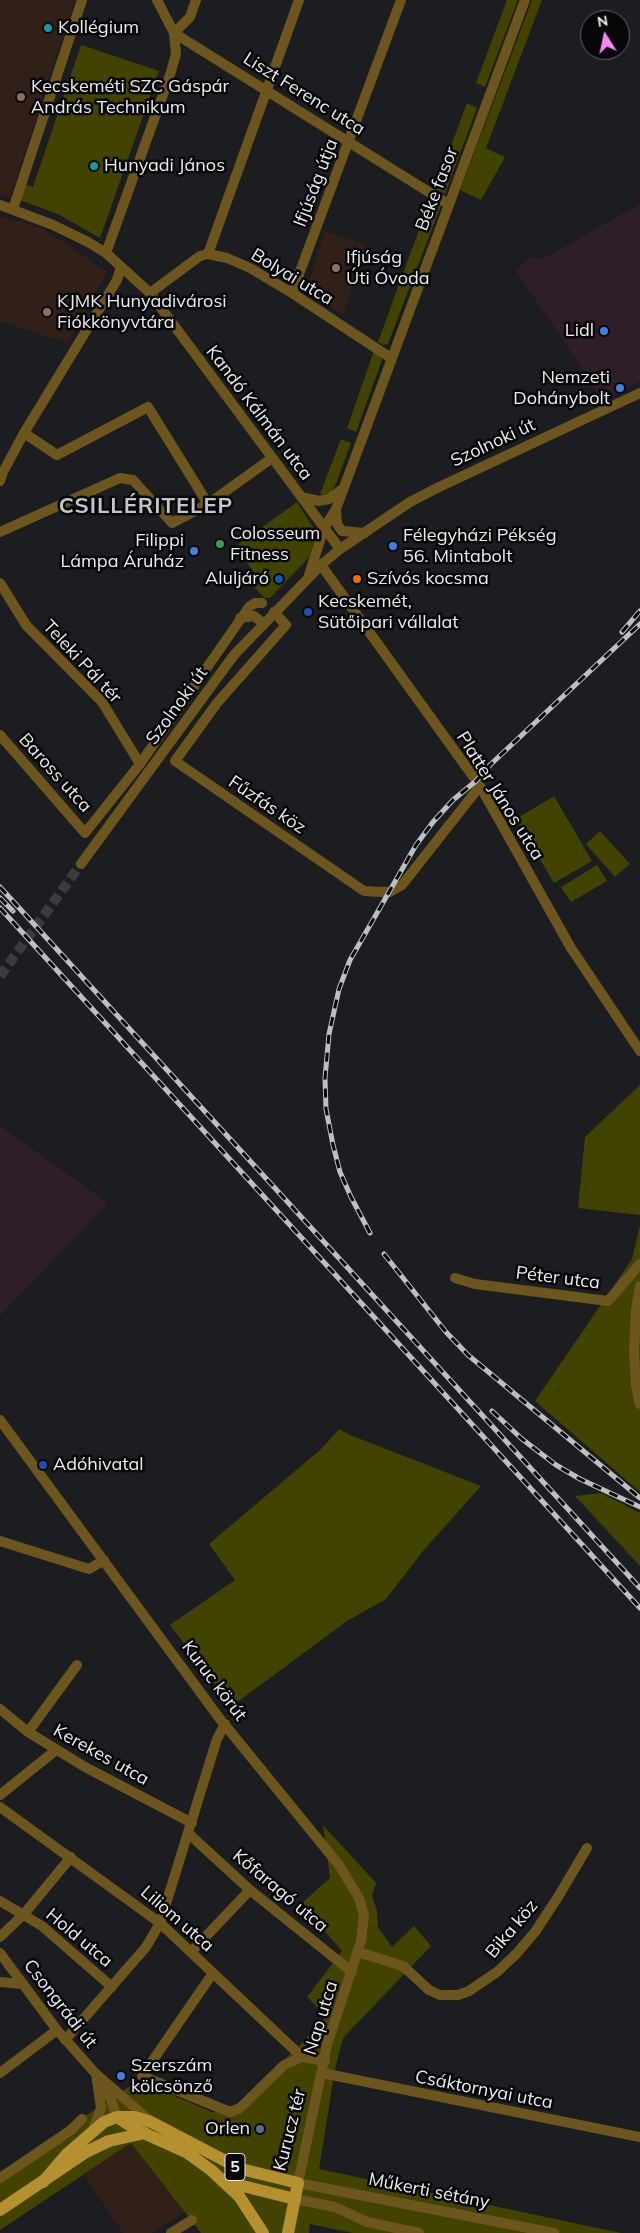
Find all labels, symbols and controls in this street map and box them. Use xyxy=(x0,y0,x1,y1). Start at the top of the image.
north arrow xyxy=(580,10,630,60)
text: N xyxy=(596,11,609,31)
place label: Kollégium xyxy=(58,17,139,39)
marker: Kollégium xyxy=(42,22,54,34)
street label: Liszt Ferenc utca xyxy=(239,48,369,140)
place label: Kecskeméti SZC Gáspár András Technikum xyxy=(31,76,229,118)
marker: Kecskeméti SZC Gáspár András Technikum xyxy=(15,91,27,103)
street label: Ifjúság útja xyxy=(289,136,343,230)
street label: Béke fasor xyxy=(411,144,463,234)
place label: Hunyadi János xyxy=(104,155,225,177)
marker: Hunyadi János xyxy=(88,160,100,172)
street label: Bolyai utca xyxy=(247,244,337,310)
place label: Ifjúság Úti Óvoda xyxy=(346,247,430,290)
marker: Ifjúság Úti Óvoda xyxy=(330,262,342,274)
place label: KJMK Hunyadivárosi Fiókkönyvtára xyxy=(57,291,227,334)
marker: KJMK Hunyadivárosi Fiókkönyvtára xyxy=(41,306,53,318)
place label: Lidl xyxy=(565,320,594,342)
marker: Lidl xyxy=(598,325,610,337)
street label: Kandó Kálmán utca xyxy=(201,341,317,485)
place label: Nemzeti Dohánybolt xyxy=(513,367,610,409)
marker: Nemzeti Dohánybolt xyxy=(614,382,626,394)
street label: Szolnoki út xyxy=(447,414,539,472)
district label: CSILLÉRITELEP xyxy=(57,493,235,519)
place label: Colosseum Fitness xyxy=(230,523,320,566)
place label: Félegyházi Pékség 56. Mintabolt xyxy=(403,525,557,568)
place label: Filippi Lámpa Áruház xyxy=(60,530,184,572)
marker: Colosseum Fitness xyxy=(214,538,226,550)
marker: Félegyházi Pékség 56. Mintabolt xyxy=(387,540,399,552)
marker: Filippi Lámpa Áruház xyxy=(188,545,200,557)
place label: Aluljáró xyxy=(205,568,269,590)
place label: Szívós kocsma xyxy=(367,568,489,590)
marker: Aluljáró xyxy=(273,573,285,585)
marker: Szívós kocsma xyxy=(351,573,363,585)
place label: Kecskemét, Sütőipari vállalat xyxy=(318,591,459,634)
marker: Kecskemét, Sütőipari vállalat xyxy=(302,606,314,618)
street label: Teleki Pál tér xyxy=(38,616,126,708)
street label: Szolnoki út xyxy=(142,663,212,749)
street label: Platter János utca xyxy=(452,728,548,864)
street label: Baross utca xyxy=(14,729,96,817)
street label: Fűzfás köz xyxy=(224,771,310,839)
street label: Péter utca xyxy=(515,1262,601,1294)
place label: Adóhivatal xyxy=(53,1454,144,1476)
marker: Adóhivatal xyxy=(37,1459,49,1471)
street label: Kuruc körút xyxy=(177,1637,251,1725)
street label: Kerekes utca xyxy=(49,1720,153,1790)
street label: Kőfaragó utca xyxy=(228,1845,332,1937)
street label: Liliom utca xyxy=(136,1881,218,1957)
street label: Bika köz xyxy=(481,1895,543,1963)
street label: Hold utca xyxy=(41,1904,117,1972)
street label: Csongrádi út xyxy=(19,1955,101,2053)
street label: Nap utca xyxy=(300,1979,342,2057)
place label: Szerszám kölcsönző xyxy=(131,2055,213,2098)
street label: Csáktornyai utca xyxy=(413,2066,555,2114)
marker: Szerszám kölcsönző xyxy=(115,2070,127,2082)
street label: Kurucz tér xyxy=(269,2087,311,2173)
place label: Orlen xyxy=(205,2118,250,2140)
marker: Orlen xyxy=(254,2123,266,2135)
road number: 5 xyxy=(225,2154,245,2180)
street label: Műkerti sétány xyxy=(367,2169,491,2213)

